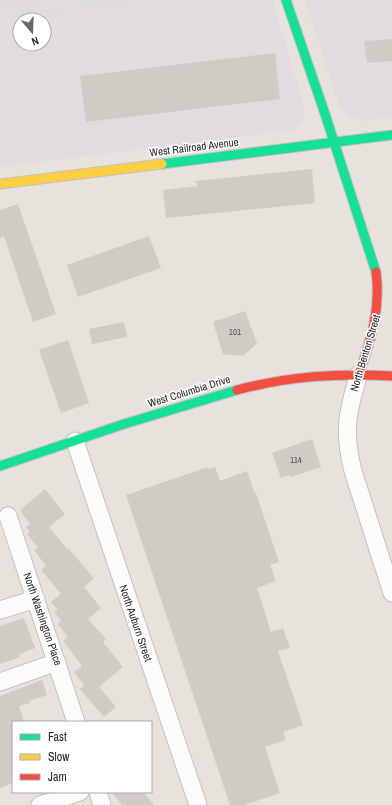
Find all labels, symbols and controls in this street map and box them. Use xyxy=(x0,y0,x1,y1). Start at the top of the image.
north arrow xyxy=(12,12,52,52)
text: N xyxy=(30,34,41,49)
street label: West Railroad Avenue xyxy=(149,135,239,159)
street label: North Benton Street xyxy=(347,312,383,393)
house number: 101 xyxy=(229,326,241,338)
street label: West Columbia Drive xyxy=(146,372,232,410)
house number: 114 xyxy=(290,454,302,466)
street label: North Washington Place xyxy=(21,571,65,667)
street label: North Auburn Street xyxy=(116,583,156,663)
legend xyxy=(12,721,152,793)
text: Fast xyxy=(48,729,67,745)
text: Slow xyxy=(48,749,70,765)
text: Jam xyxy=(48,769,67,785)

